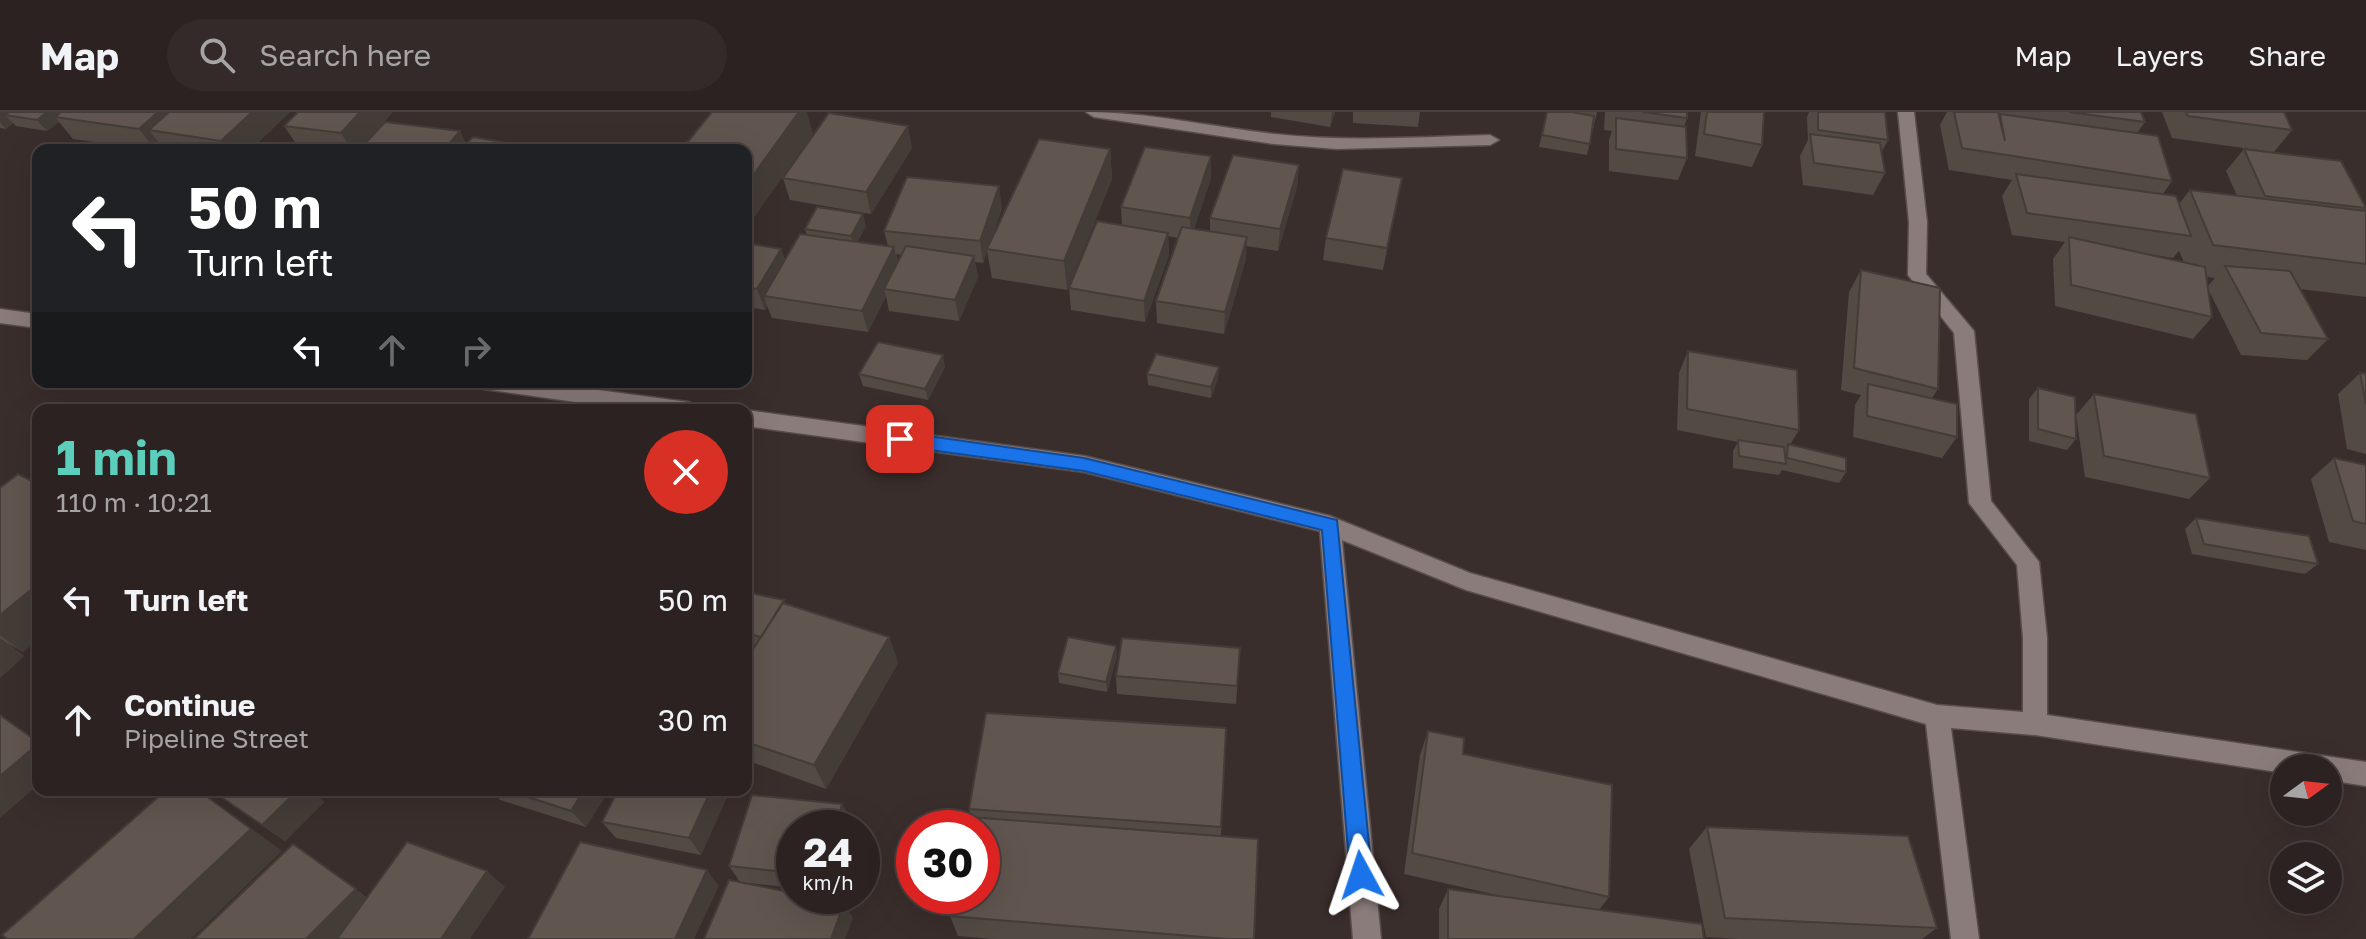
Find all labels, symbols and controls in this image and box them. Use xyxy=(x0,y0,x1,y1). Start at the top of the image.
search box xyxy=(167,19,727,91)
text: Map xyxy=(40,33,119,78)
icon: search xyxy=(195,33,239,77)
text: Search here xyxy=(259,37,431,73)
text: Map xyxy=(2014,39,2072,72)
text: Layers xyxy=(2116,39,2204,72)
text: Share xyxy=(2248,39,2326,72)
text: 50 m xyxy=(188,173,322,240)
icon: left xyxy=(56,176,160,280)
text: Turn left xyxy=(188,241,334,284)
icon: left xyxy=(286,328,330,372)
icon: ahead xyxy=(370,328,414,372)
icon: right xyxy=(454,328,498,372)
pin xyxy=(866,405,934,473)
icon: arrive xyxy=(878,417,922,461)
text: 1 min xyxy=(56,428,177,486)
button: close xyxy=(644,430,728,514)
text: 110 m · 10:21 xyxy=(56,487,212,518)
icon: left xyxy=(56,578,100,622)
text: Turn left xyxy=(124,582,249,618)
text: 50 m xyxy=(658,582,728,618)
text: Continue xyxy=(124,687,255,723)
icon: ahead xyxy=(56,698,100,742)
text: 30 m xyxy=(658,702,728,738)
text: Pipeline Street xyxy=(124,723,309,754)
north arrow xyxy=(2270,754,2342,826)
map controls xyxy=(2270,754,2342,914)
speed limit sign: 30 xyxy=(896,810,1000,914)
text: 24 xyxy=(803,828,853,876)
position arrow xyxy=(1319,833,1403,917)
button: layers xyxy=(2270,842,2342,914)
text: km/h xyxy=(803,870,853,894)

